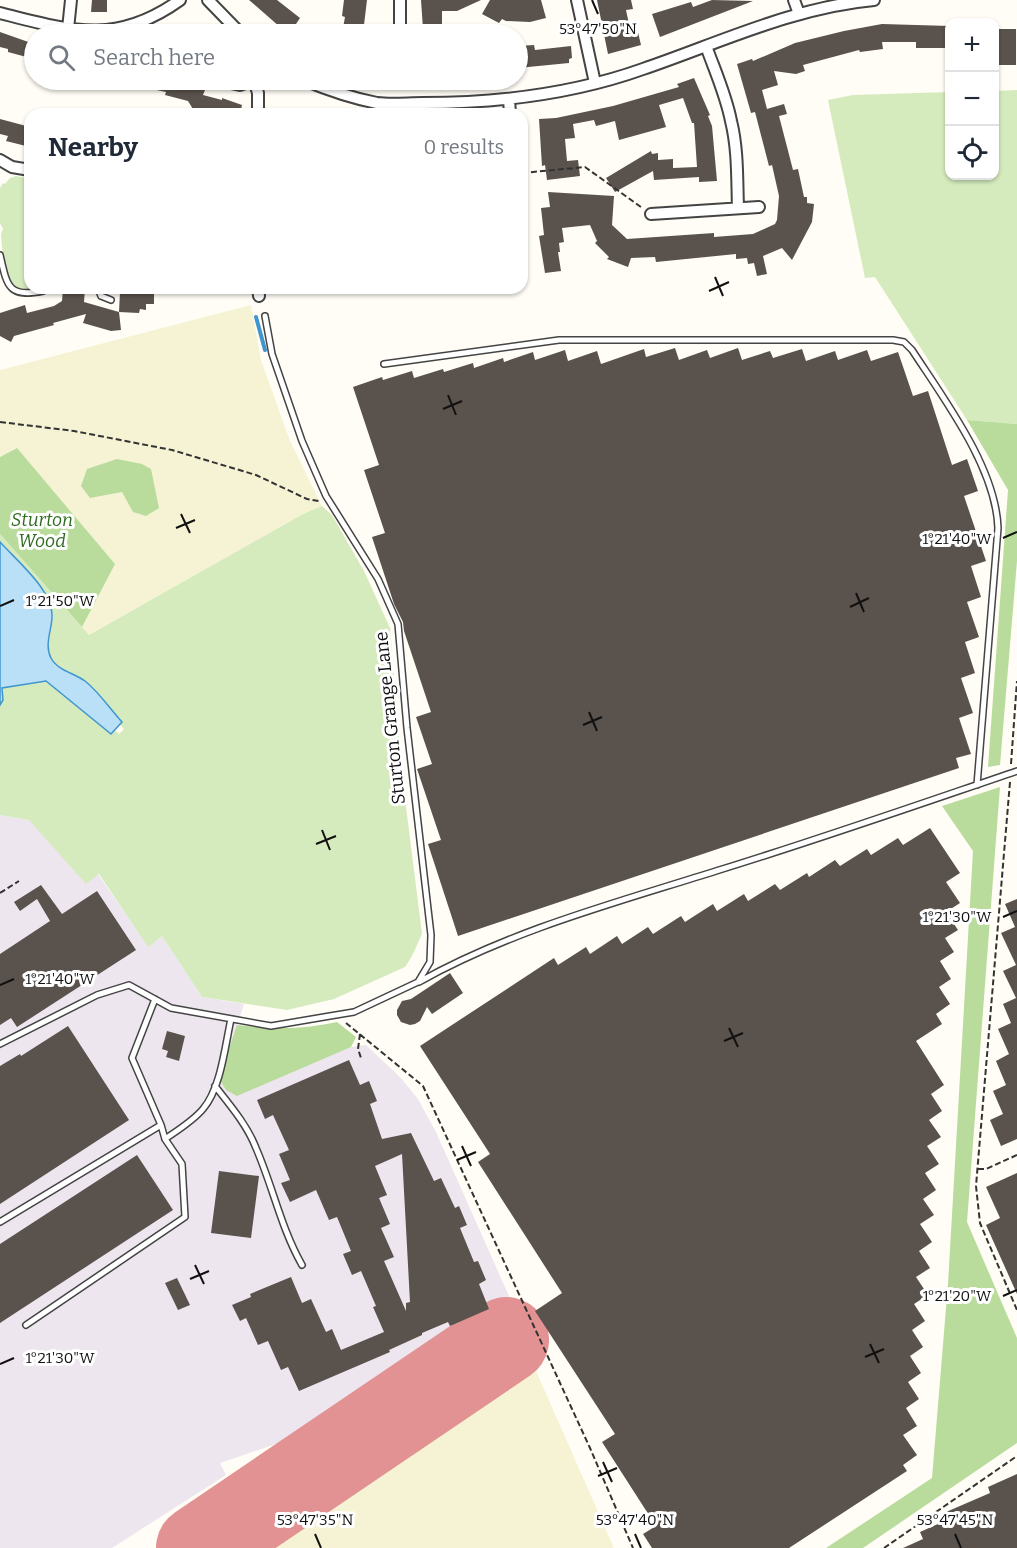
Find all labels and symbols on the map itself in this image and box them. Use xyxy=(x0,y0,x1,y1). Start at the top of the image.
text: 53°47'50"N xyxy=(559,20,637,38)
park label: Sturton Wood xyxy=(11,509,73,552)
text: 1°21'40"W xyxy=(922,530,992,548)
text: 1°21'50"W xyxy=(26,592,95,610)
street label: Sturton Grange Lane xyxy=(370,630,410,806)
text: 1°21'30"W xyxy=(922,908,992,926)
text: 1°21'40"W xyxy=(25,970,95,988)
text: 1°21'20"W xyxy=(923,1287,992,1305)
text: 1°21'30"W xyxy=(25,1349,95,1367)
text: 53°47'35"N xyxy=(277,1511,353,1529)
text: 53°47'40"N xyxy=(596,1511,674,1529)
text: 53°47'45"N xyxy=(917,1511,994,1529)

